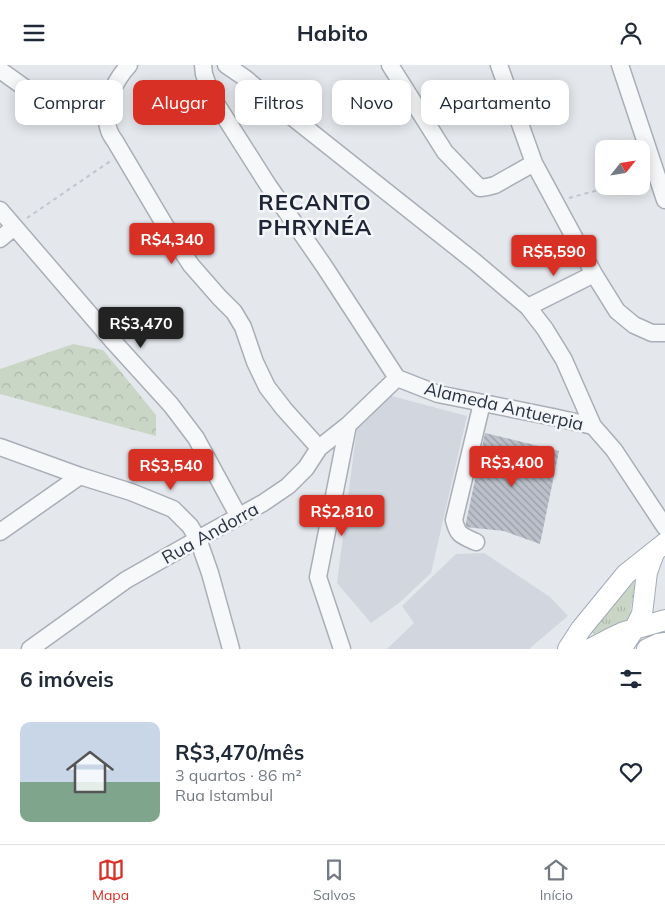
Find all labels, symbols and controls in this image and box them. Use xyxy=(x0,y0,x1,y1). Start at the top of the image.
icon: menu xyxy=(20,19,48,47)
text: Habito xyxy=(297,19,368,47)
icon: person xyxy=(617,19,645,47)
chip: Comprar xyxy=(15,80,123,125)
chip: Alugar xyxy=(133,80,225,125)
chip: Filtros xyxy=(235,80,322,125)
chip: Novo xyxy=(332,80,411,125)
chip: Apartamento xyxy=(421,80,569,125)
north arrow xyxy=(595,140,650,195)
map controls xyxy=(595,140,650,195)
district label: RECANTO PHRYNÉA xyxy=(258,188,372,241)
pin: R$4,340 xyxy=(126,223,218,265)
text: R$4,340 xyxy=(140,229,204,249)
pin: R$5,590 xyxy=(508,235,600,277)
text: R$5,590 xyxy=(522,241,586,261)
pin: R$3,470 xyxy=(95,307,187,349)
text: R$3,470 xyxy=(109,313,173,333)
street label: Alameda Antuerpia xyxy=(422,376,586,436)
pin: R$3,400 xyxy=(466,445,558,488)
pin: R$3,540 xyxy=(125,449,217,491)
text: R$3,400 xyxy=(480,452,544,472)
text: R$3,540 xyxy=(139,455,203,475)
pin: R$2,810 xyxy=(296,495,388,537)
street label: Rua Andorra xyxy=(158,497,262,569)
text: R$2,810 xyxy=(310,501,374,521)
icon: filters xyxy=(617,665,645,693)
text: 6 imóveis xyxy=(20,666,114,692)
text: R$3,470/mês xyxy=(175,739,304,765)
icon: home xyxy=(60,742,120,802)
icon: heart xyxy=(617,758,645,786)
text: 3 quartos · 86 m² xyxy=(175,765,302,785)
text: Rua Istambul xyxy=(175,785,273,805)
tab: Mapa xyxy=(92,856,129,904)
tab: Salvos xyxy=(313,856,356,904)
tab: Início xyxy=(540,856,573,904)

